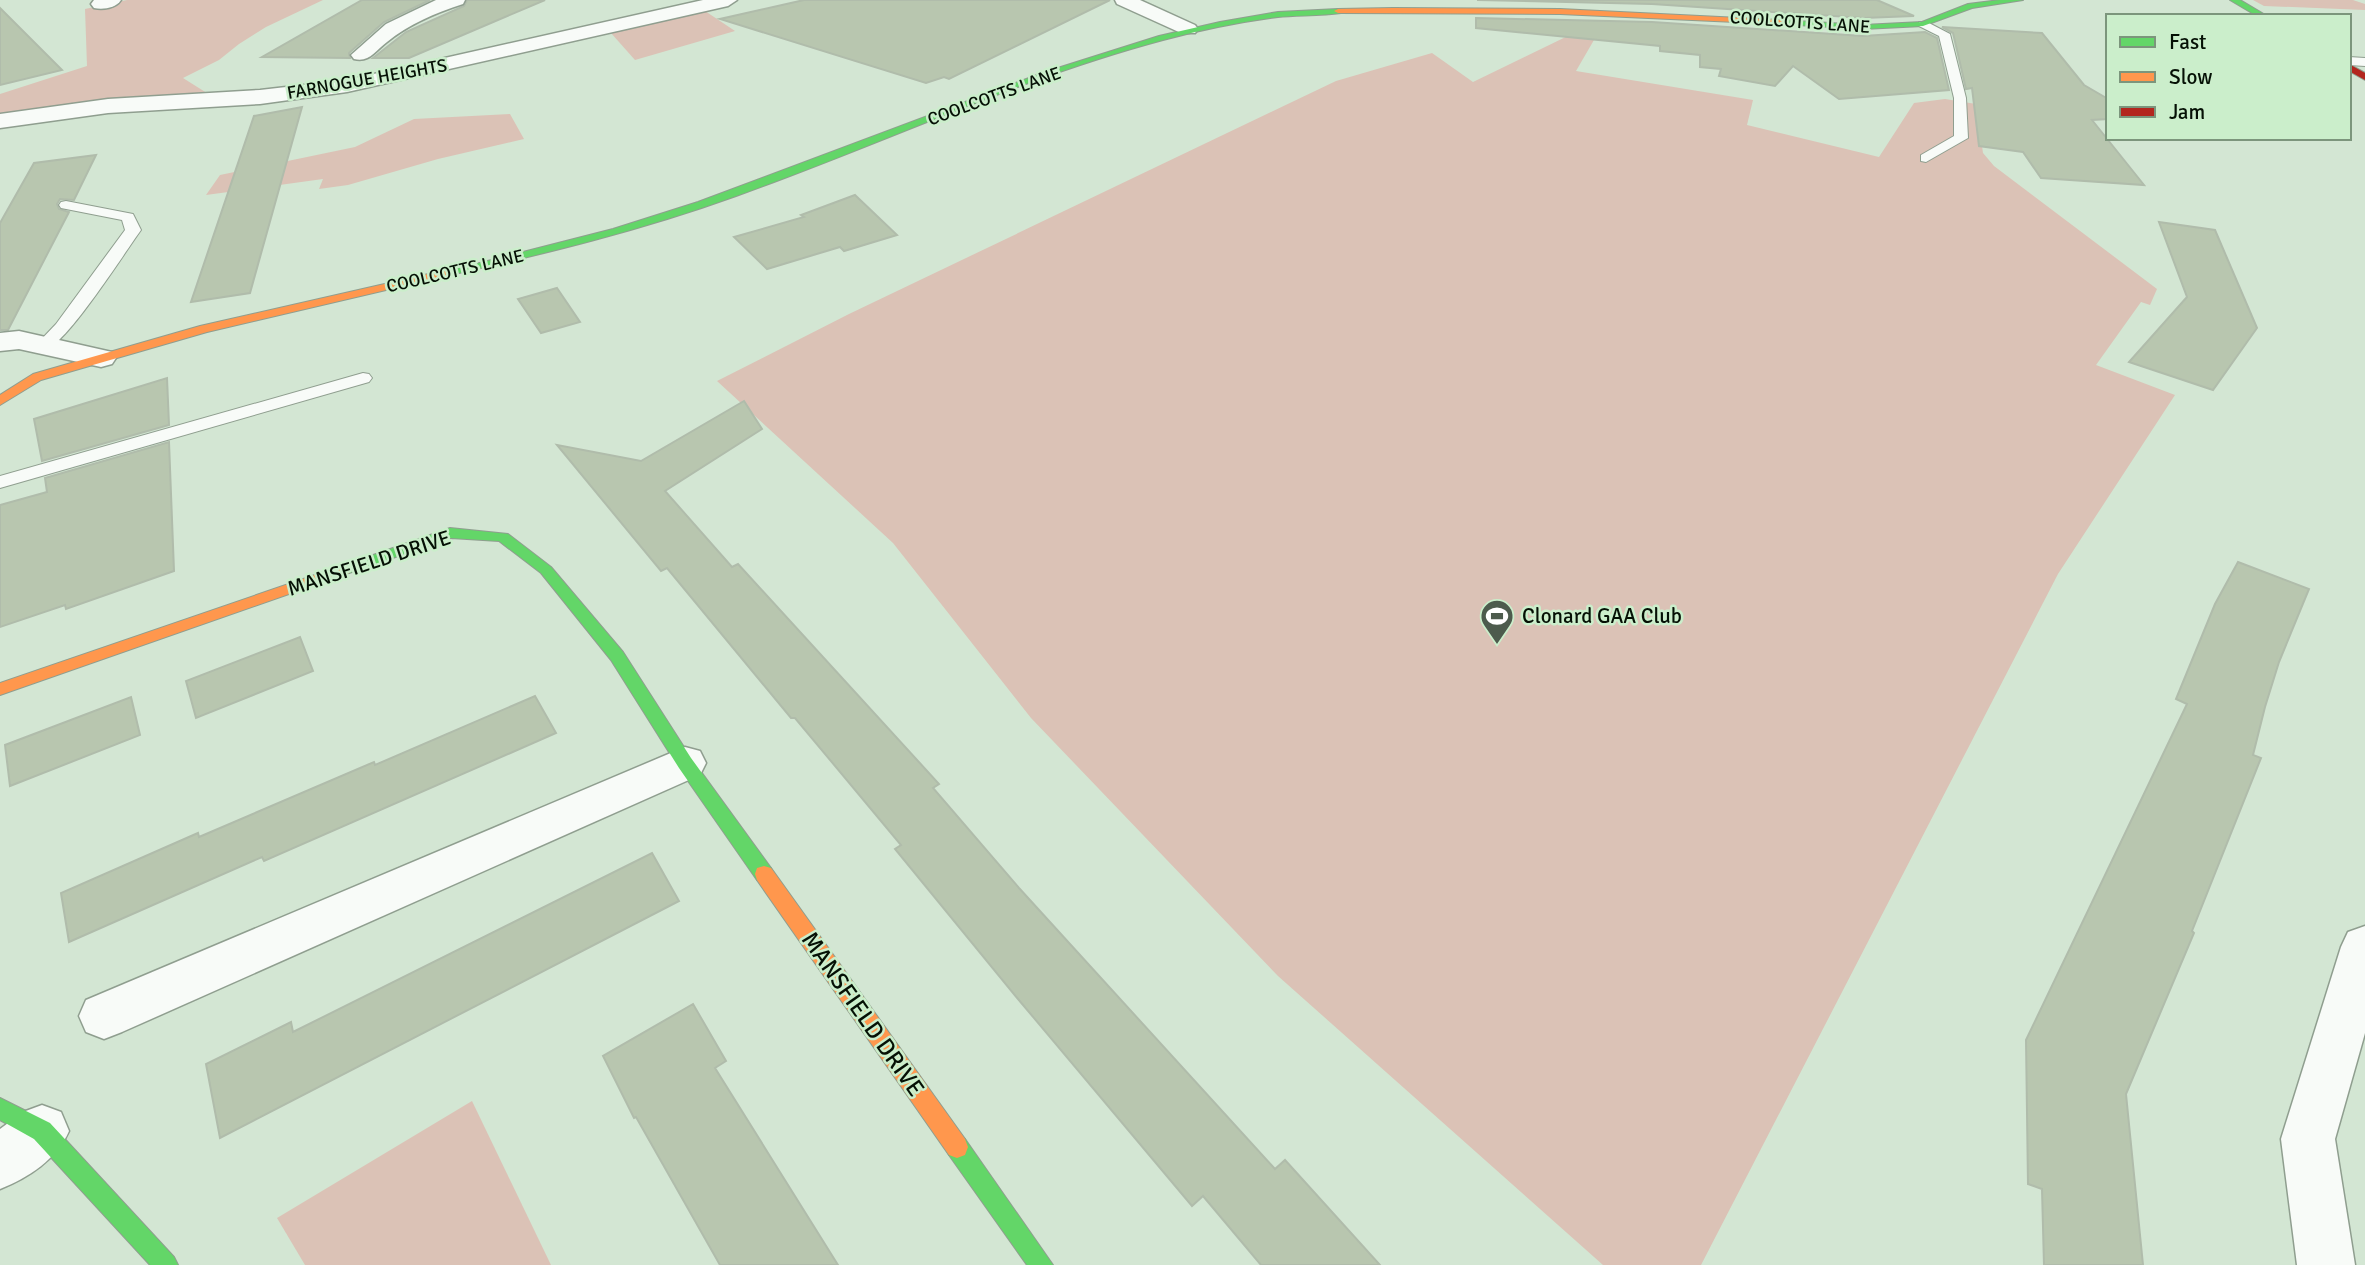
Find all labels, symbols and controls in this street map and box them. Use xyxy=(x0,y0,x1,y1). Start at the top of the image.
street label: COOLCOTTS LANE xyxy=(1729,6,1871,38)
legend xyxy=(2106,14,2351,140)
text: Fast xyxy=(2169,29,2206,55)
street label: FARNOGUE HEIGHTS xyxy=(285,54,449,104)
street label: COOLCOTTS LANE xyxy=(924,62,1064,130)
text: Slow xyxy=(2169,64,2213,90)
text: Jam xyxy=(2169,99,2205,125)
street label: COOLCOTTS LANE xyxy=(384,245,526,297)
street label: MANSFIELD DRIVE xyxy=(284,524,454,602)
sports icon: Clonard GAA Club xyxy=(1478,597,1516,646)
place label: Clonard GAA Club xyxy=(1522,603,1682,629)
street label: MANSFIELD DRIVE xyxy=(795,926,931,1102)

